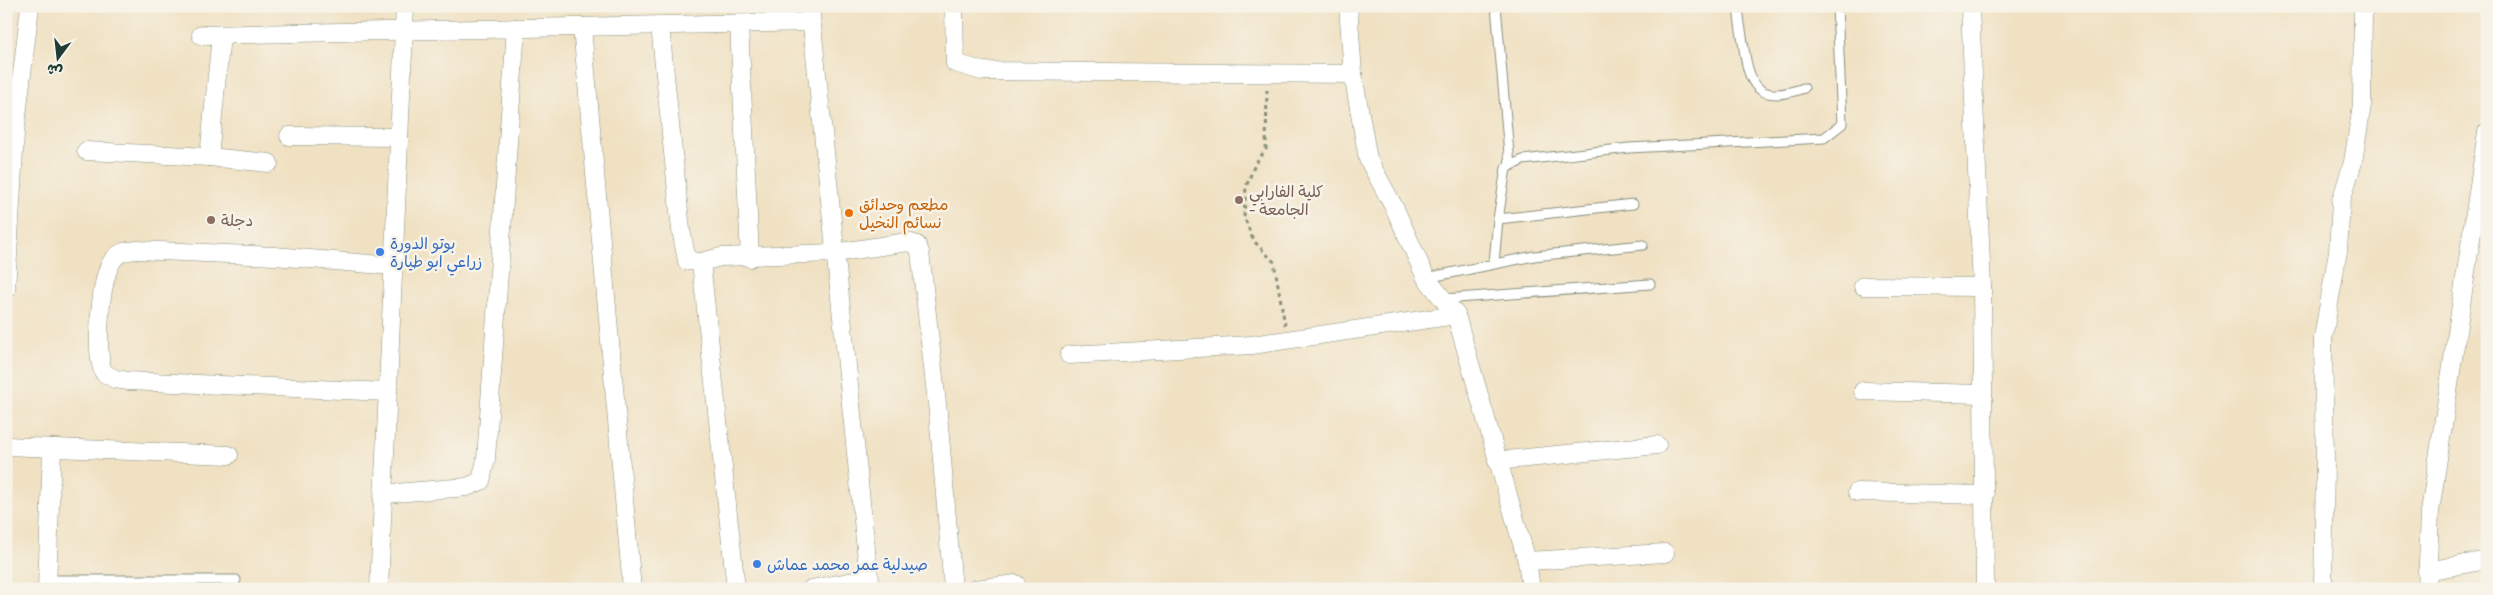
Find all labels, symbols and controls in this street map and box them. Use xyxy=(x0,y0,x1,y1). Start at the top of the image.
north arrow xyxy=(32,32,82,82)
text: ش xyxy=(45,60,64,82)
place label: كلية الفارابي - الجامعة xyxy=(1249,180,1324,220)
place label: مطعم وحدائق نسائم النخيل xyxy=(859,193,948,235)
marker: كلية الفارابي - الجامعة xyxy=(1233,194,1245,206)
marker: مطعم وحدائق نسائم النخيل xyxy=(843,207,855,219)
place label: دجلة xyxy=(221,209,253,231)
marker: دجلة xyxy=(205,214,217,226)
place label: بوتو الدورة زراعي ابو طيارة xyxy=(390,232,482,276)
marker: بوتو الدورة زراعي ابو طيارة xyxy=(374,246,386,258)
place label: صيدلية عمر محمد عماش xyxy=(767,553,928,575)
marker: صيدلية عمر محمد عماش xyxy=(751,558,763,570)

